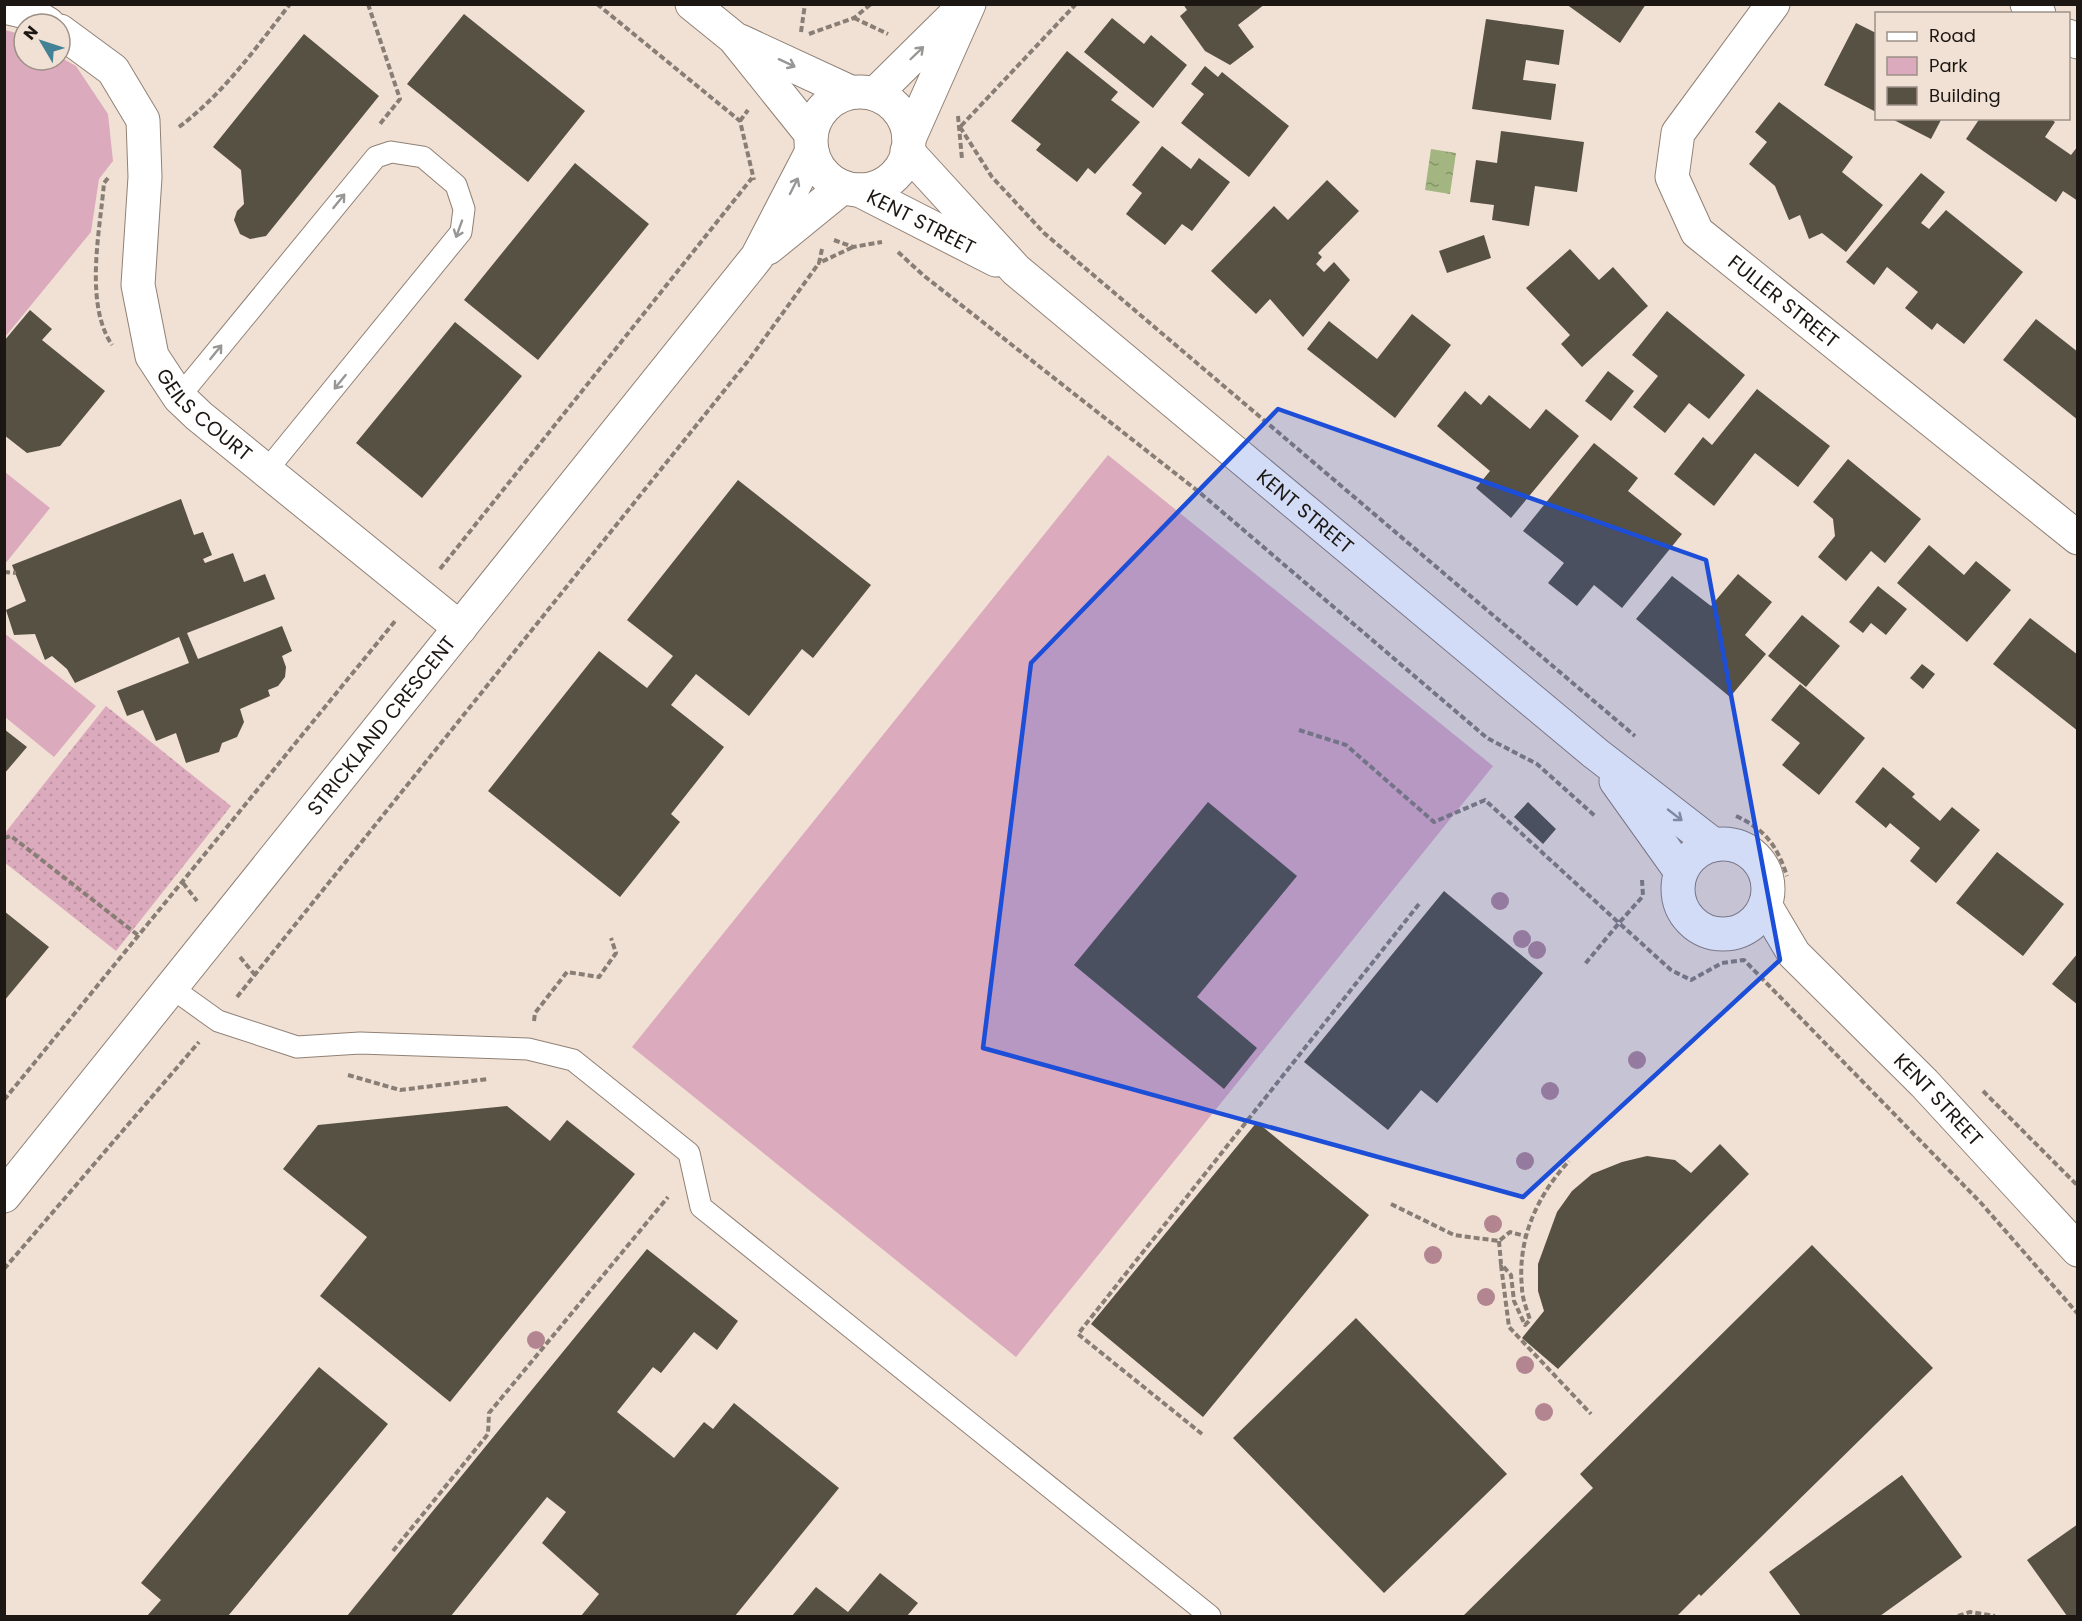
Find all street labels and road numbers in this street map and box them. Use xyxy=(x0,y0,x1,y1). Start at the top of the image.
street label: KENT STREET xyxy=(862,182,981,261)
street label: FULLER STREET xyxy=(1722,248,1845,355)
street label: GEILS COURT xyxy=(150,363,258,468)
street label: KENT STREET xyxy=(1251,463,1360,560)
street label: STRICKLAND CRESCENT xyxy=(301,630,462,821)
street label: KENT STREET xyxy=(1888,1047,1989,1152)

